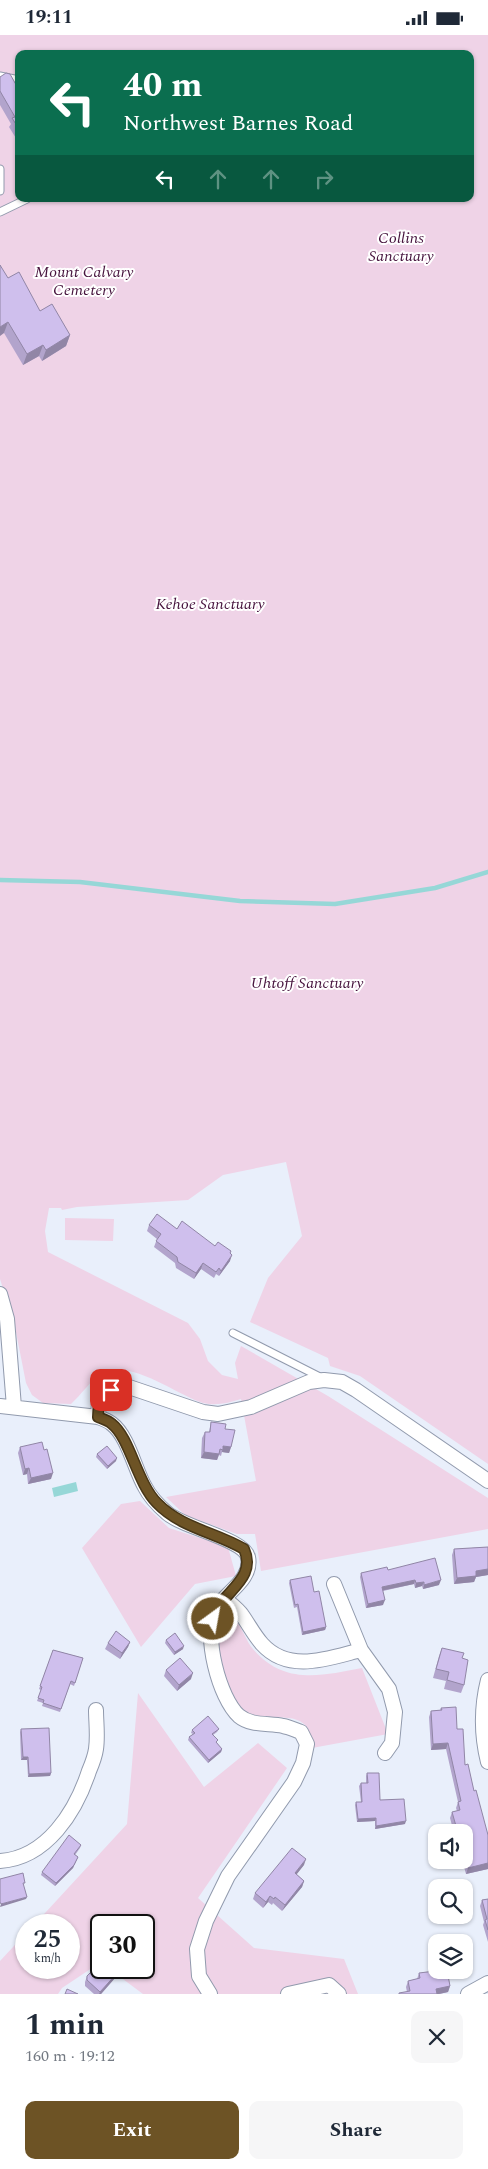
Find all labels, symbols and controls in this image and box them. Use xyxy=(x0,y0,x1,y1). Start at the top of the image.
text: 19:11 xyxy=(25,3,73,32)
text: 40 m xyxy=(123,59,203,112)
icon: left xyxy=(40,70,105,135)
text: Northwest Barnes Road xyxy=(123,107,353,140)
icon: left xyxy=(151,165,179,193)
icon: ahead xyxy=(204,165,232,193)
icon: ahead xyxy=(257,165,285,193)
icon: right xyxy=(310,165,338,193)
park label: Collins Sanctuary xyxy=(368,226,434,268)
park label: Mount Calvary Cemetery xyxy=(35,260,133,302)
park label: Kehoe Sanctuary xyxy=(155,592,265,616)
park label: Uhtoff Sanctuary xyxy=(251,971,363,995)
pin xyxy=(90,1369,132,1411)
icon: arrive xyxy=(97,1376,125,1404)
position arrow xyxy=(186,1592,238,1644)
map controls xyxy=(428,1824,473,1979)
button: sound xyxy=(428,1824,473,1869)
button: search xyxy=(428,1879,473,1924)
speed limit sign: 30 xyxy=(90,1914,155,1979)
text: 25 xyxy=(33,1921,62,1959)
button: layers xyxy=(428,1934,473,1979)
text: km/h xyxy=(34,1949,61,1968)
text: 1 min xyxy=(25,2002,105,2048)
button: close xyxy=(411,2011,463,2063)
text: 160 m · 19:12 xyxy=(25,2044,115,2068)
button: Exit xyxy=(25,2101,239,2159)
button: Share xyxy=(249,2101,463,2159)

